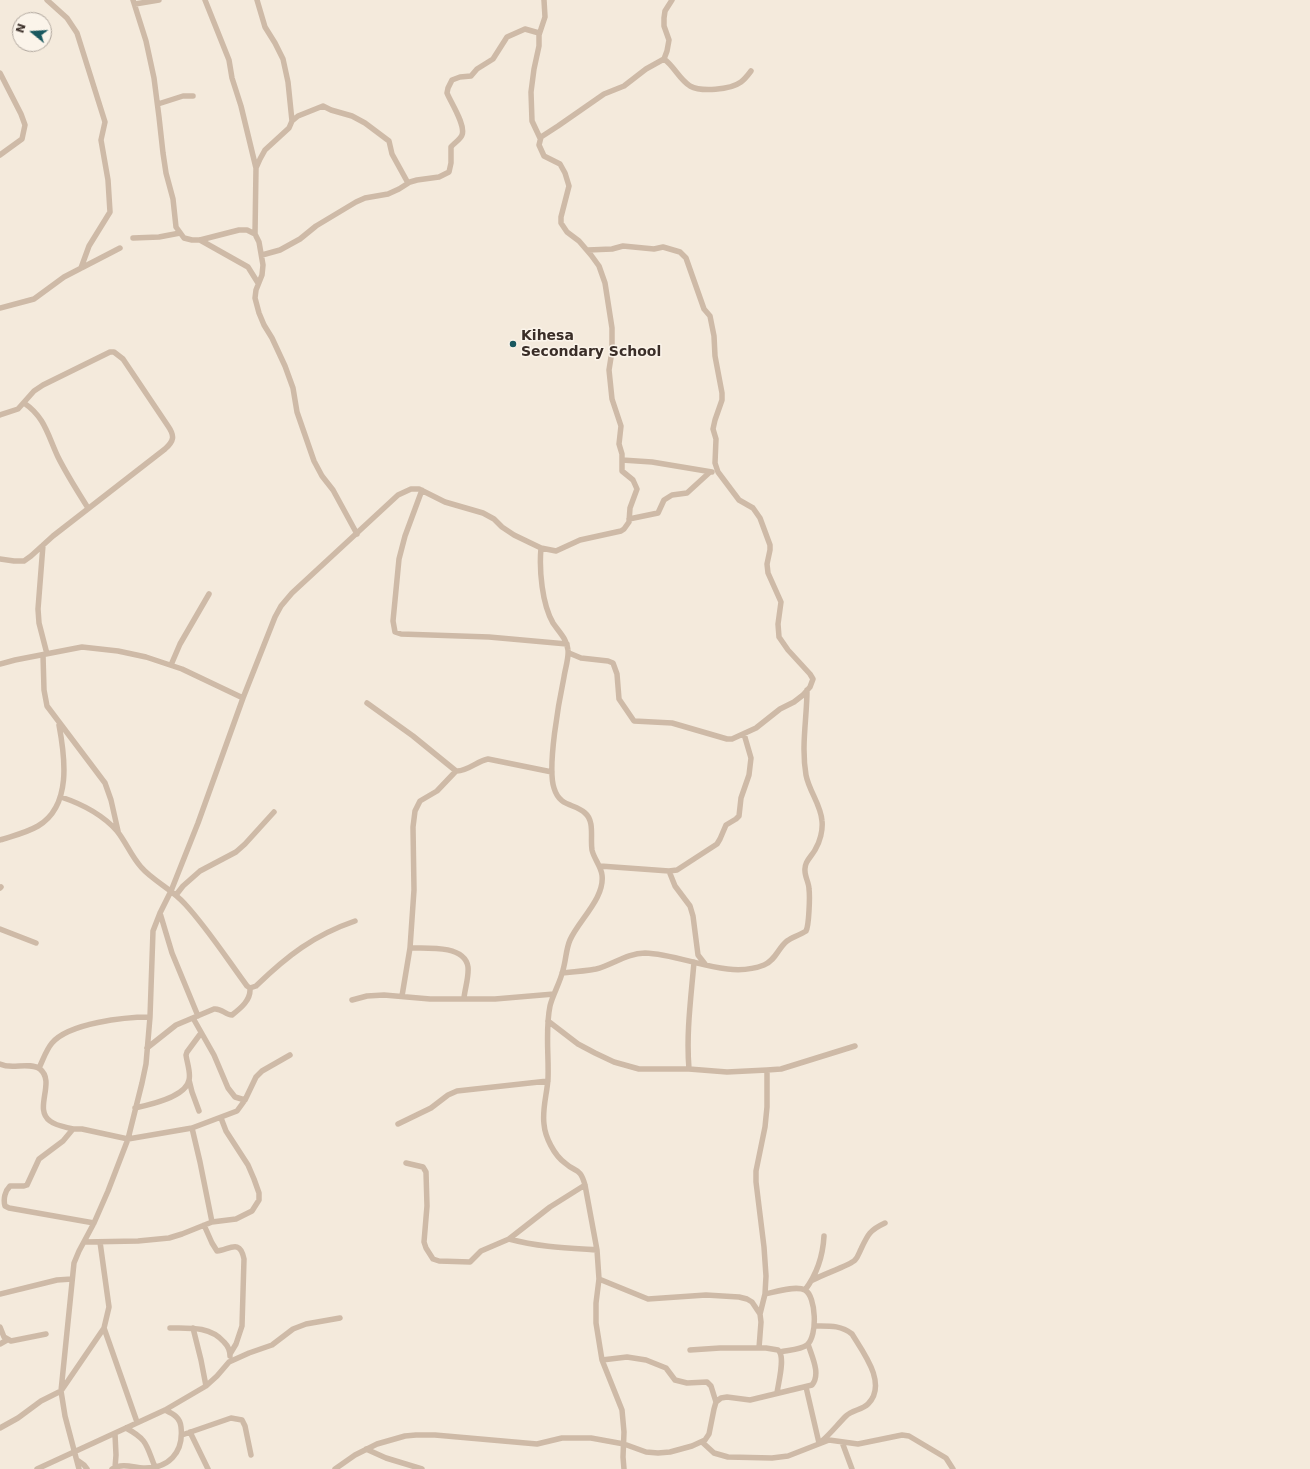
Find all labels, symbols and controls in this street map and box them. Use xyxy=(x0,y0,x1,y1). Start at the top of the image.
north arrow xyxy=(12,12,52,52)
text: N xyxy=(13,22,29,35)
place label: Kihesa Secondary School xyxy=(521,328,661,360)
marker: Kihesa Secondary School xyxy=(508,339,518,349)

